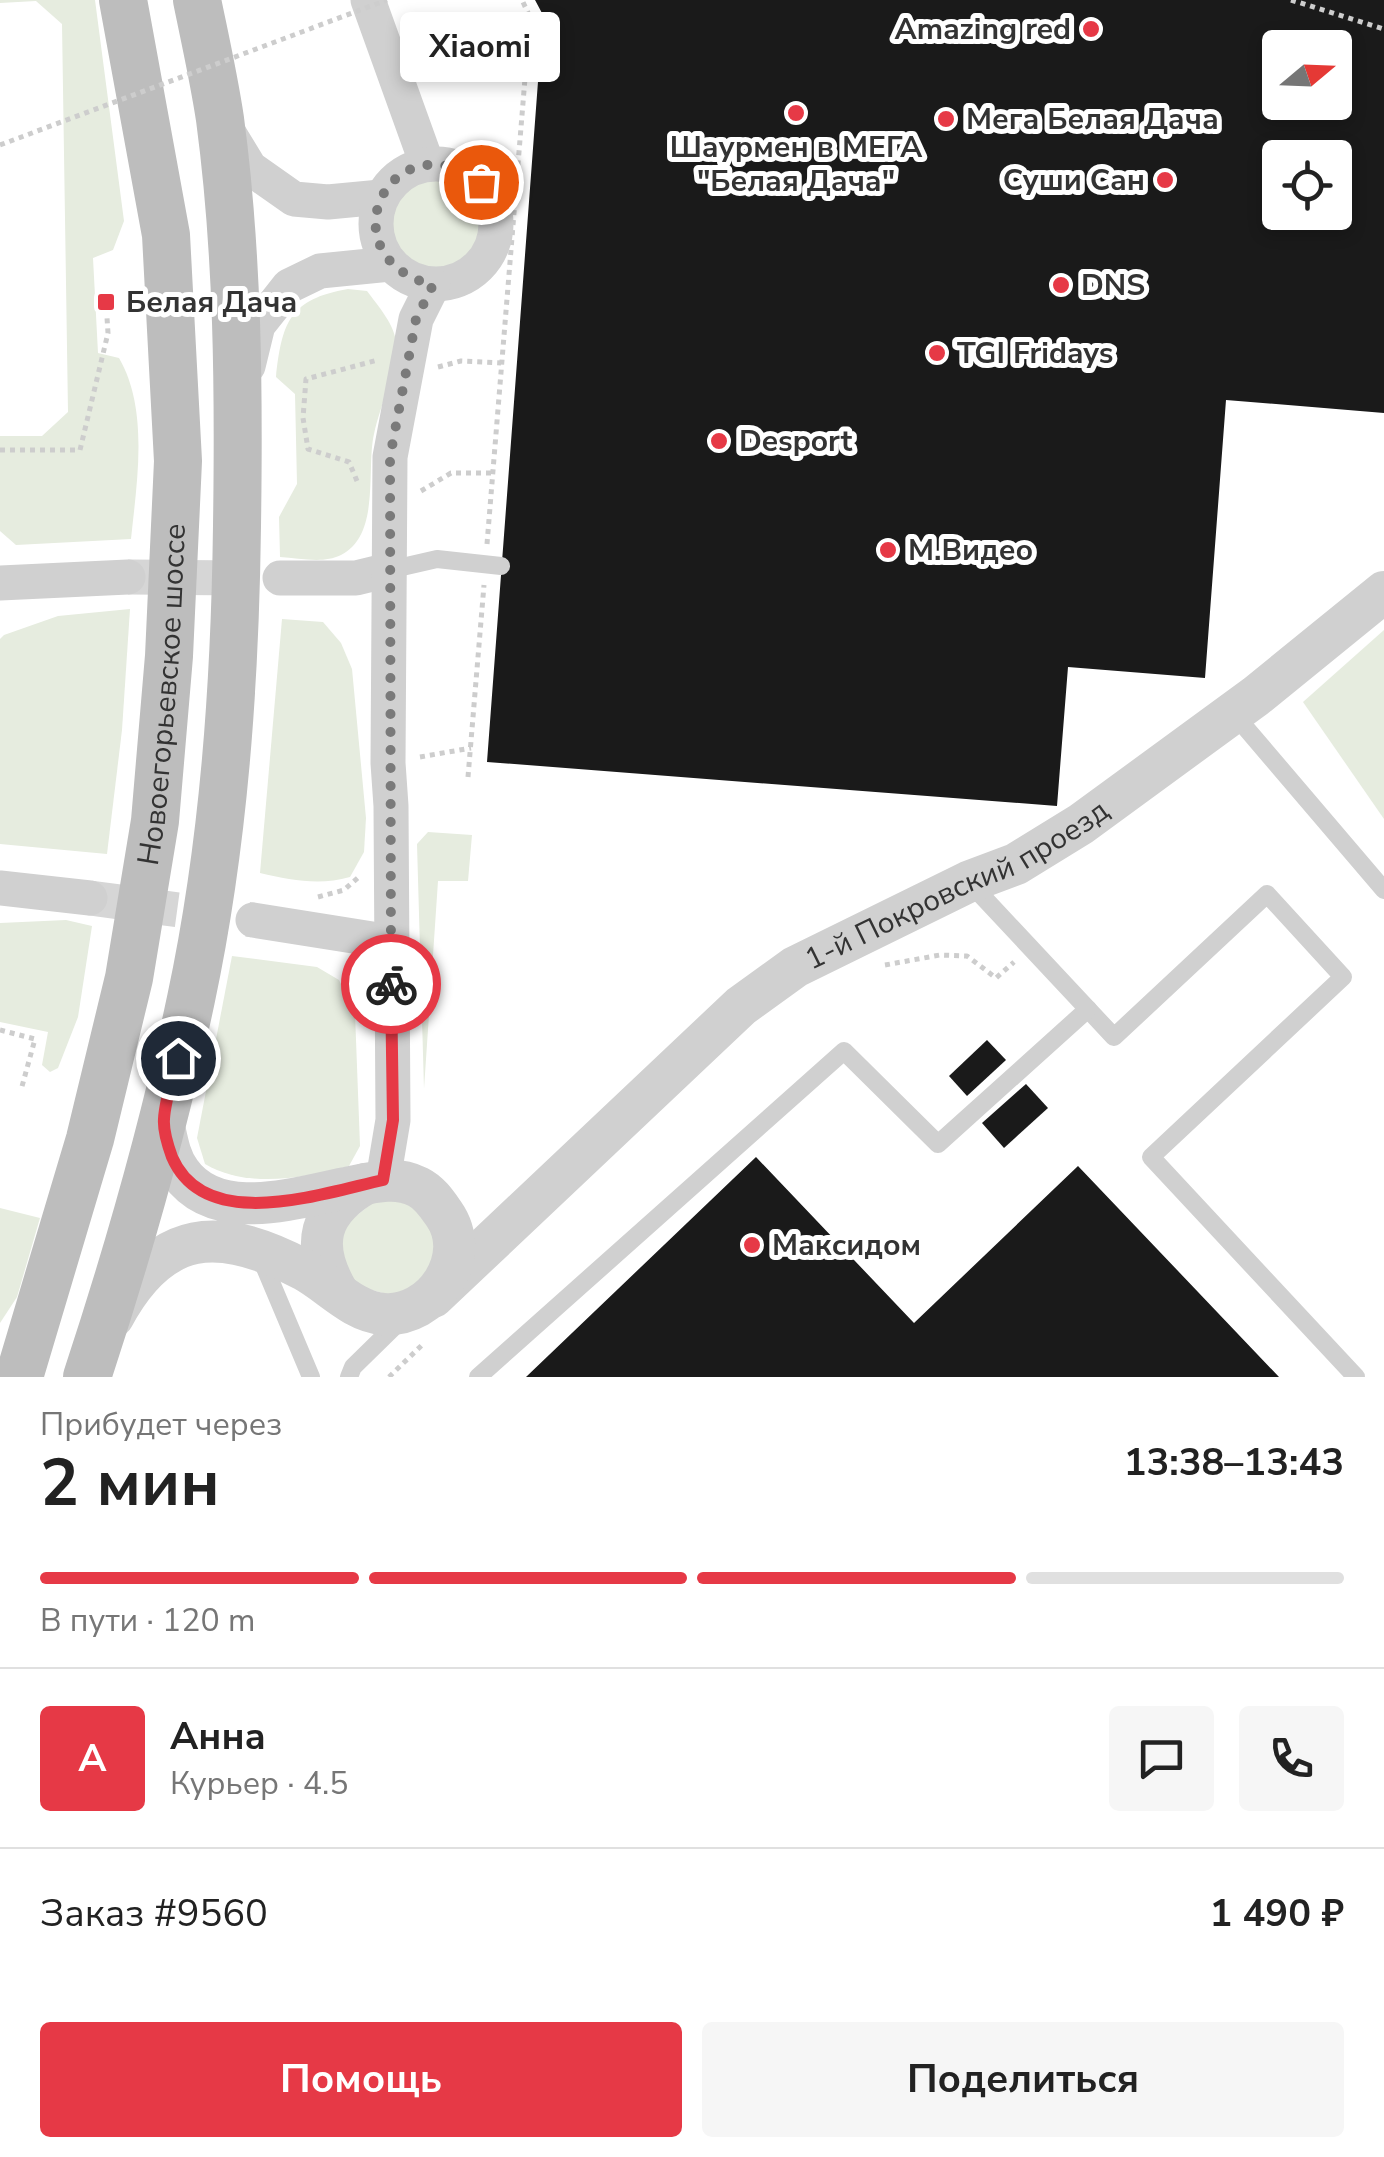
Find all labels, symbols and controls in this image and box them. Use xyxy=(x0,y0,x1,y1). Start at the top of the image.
place label: Amazing red xyxy=(895,9,1071,50)
callout: Xiaomi xyxy=(401,12,561,82)
marker: Amazing red xyxy=(1080,18,1102,40)
text: Xiaomi xyxy=(429,25,531,68)
north arrow xyxy=(1262,30,1352,120)
map controls xyxy=(1262,30,1352,230)
place label: Мега Белая Дача xyxy=(966,99,1219,140)
marker: Шаурмен в МЕГА "Белая Дача" xyxy=(785,102,807,124)
marker: Мега Белая Дача xyxy=(935,108,957,130)
place label: Шаурмен в МЕГА "Белая Дача" xyxy=(670,127,923,202)
pin xyxy=(439,140,524,225)
button: locate xyxy=(1262,140,1352,230)
icon: bag xyxy=(454,155,509,210)
place label: Суши Сан xyxy=(1003,160,1145,201)
marker: Суши Сан xyxy=(1154,169,1176,191)
place label: DNS xyxy=(1081,265,1145,306)
marker: DNS xyxy=(1050,274,1072,296)
place label: Белая Дача xyxy=(126,282,297,323)
marker: Белая Дача xyxy=(95,291,117,313)
place label: TGI Fridays xyxy=(957,333,1113,374)
marker: TGI Fridays xyxy=(926,342,948,364)
place label: Desport xyxy=(739,421,853,462)
marker: Desport xyxy=(708,430,730,452)
street label: Новоегорьевское шоссе xyxy=(127,523,196,868)
place label: М.Видео xyxy=(908,530,1033,571)
marker: М.Видео xyxy=(877,539,899,561)
street label: 1-й Покровский проезд xyxy=(798,790,1117,980)
courier xyxy=(341,934,441,1034)
icon: bike xyxy=(364,957,419,1012)
pin xyxy=(136,1016,221,1101)
icon: home xyxy=(151,1031,206,1086)
place label: Максидом xyxy=(772,1225,921,1266)
marker: Максидом xyxy=(741,1234,763,1256)
text: Прибудет через xyxy=(40,1403,282,1446)
text: 13:38–13:43 xyxy=(1124,1437,1344,1488)
text: 2 мин xyxy=(40,1439,220,1528)
text: В пути · 120 m xyxy=(40,1599,255,1642)
button: chat xyxy=(1109,1706,1214,1811)
button: phone xyxy=(1239,1706,1344,1811)
text: Анна xyxy=(170,1711,266,1762)
text: А xyxy=(78,1733,107,1784)
text: Курьер · 4.5 xyxy=(170,1762,348,1805)
text: Заказ #9560 xyxy=(40,1888,268,1939)
text: 1 490 ₽ xyxy=(1209,1888,1344,1939)
button: Помощь xyxy=(40,2022,682,2137)
button: Поделиться xyxy=(702,2022,1344,2137)

